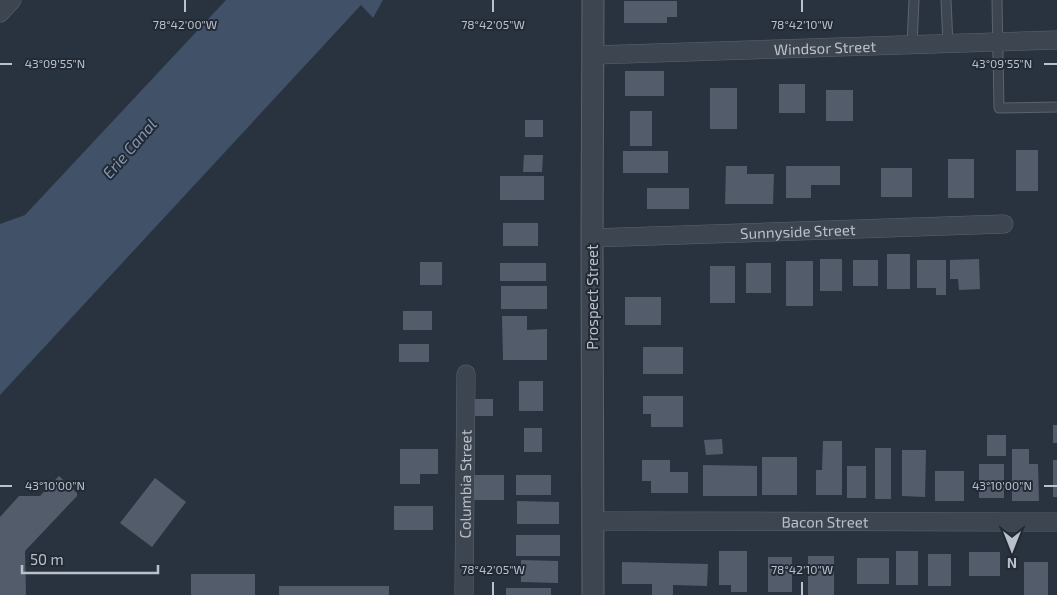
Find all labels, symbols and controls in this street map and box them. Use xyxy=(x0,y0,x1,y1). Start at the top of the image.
text: 78°42'00"W xyxy=(153,17,217,31)
text: 78°42'05"W xyxy=(461,17,525,31)
text: 78°42'10"W xyxy=(771,17,833,31)
street label: Windsor Street xyxy=(773,37,877,58)
text: 43°09'55"N xyxy=(25,56,85,70)
text: 43°09'55"N xyxy=(972,56,1032,70)
water label: Erie Canal xyxy=(98,114,160,182)
street label: Sunnyside Street xyxy=(740,220,856,242)
street label: Prospect Street xyxy=(583,244,601,350)
street label: Columbia Street xyxy=(456,429,474,539)
text: 43°10'00"N xyxy=(25,478,85,492)
text: 43°10'00"N xyxy=(972,478,1032,492)
street label: Bacon Street xyxy=(781,512,869,531)
north arrow xyxy=(987,525,1037,575)
scale bar xyxy=(22,542,159,574)
text: 50 m xyxy=(30,550,64,568)
text: N xyxy=(1007,555,1017,572)
text: 78°42'05"W xyxy=(461,562,525,576)
text: 78°42'10"W xyxy=(771,562,833,576)

